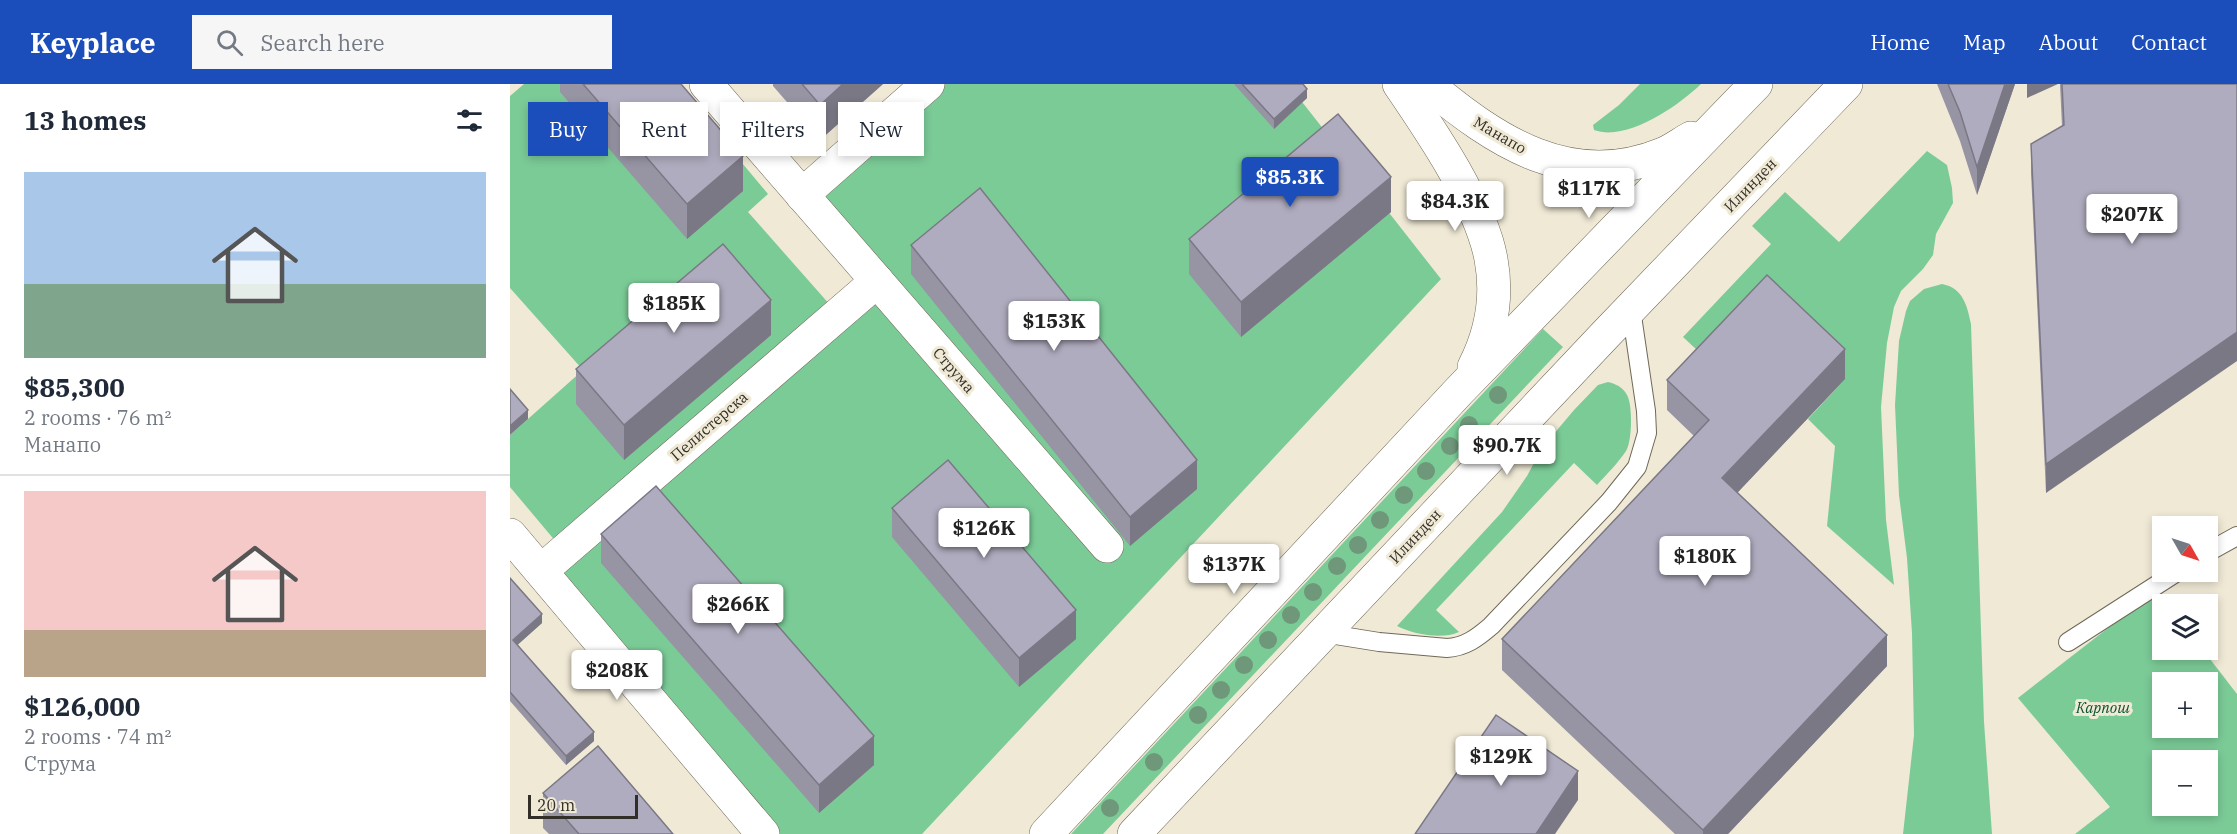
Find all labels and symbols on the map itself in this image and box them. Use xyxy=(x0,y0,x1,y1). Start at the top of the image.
street label: Манапо xyxy=(1470,112,1530,158)
street label: Илинден xyxy=(1720,154,1780,216)
pin: $85.3K xyxy=(1241,157,1339,208)
pin: $117K xyxy=(1547,168,1631,219)
pin: $84.3K xyxy=(1406,181,1504,232)
pin: $207K xyxy=(2090,194,2174,245)
pin: $185K xyxy=(632,283,716,334)
pin: $153K xyxy=(1012,301,1096,352)
street label: Струма xyxy=(929,343,979,397)
street label: Пелистерска xyxy=(666,387,752,465)
pin: $90.7K xyxy=(1458,425,1556,476)
street label: Илинден xyxy=(1385,505,1445,567)
pin: $126K xyxy=(942,508,1026,559)
north arrow xyxy=(2152,516,2218,582)
pin: $180K xyxy=(1663,536,1747,587)
pin: $137K xyxy=(1192,544,1276,595)
pin: $266K xyxy=(696,584,780,635)
pin: $208K xyxy=(575,650,659,701)
park label: Карпош xyxy=(2075,698,2130,717)
pin: $129K xyxy=(1459,736,1543,787)
scale bar xyxy=(528,792,638,820)

